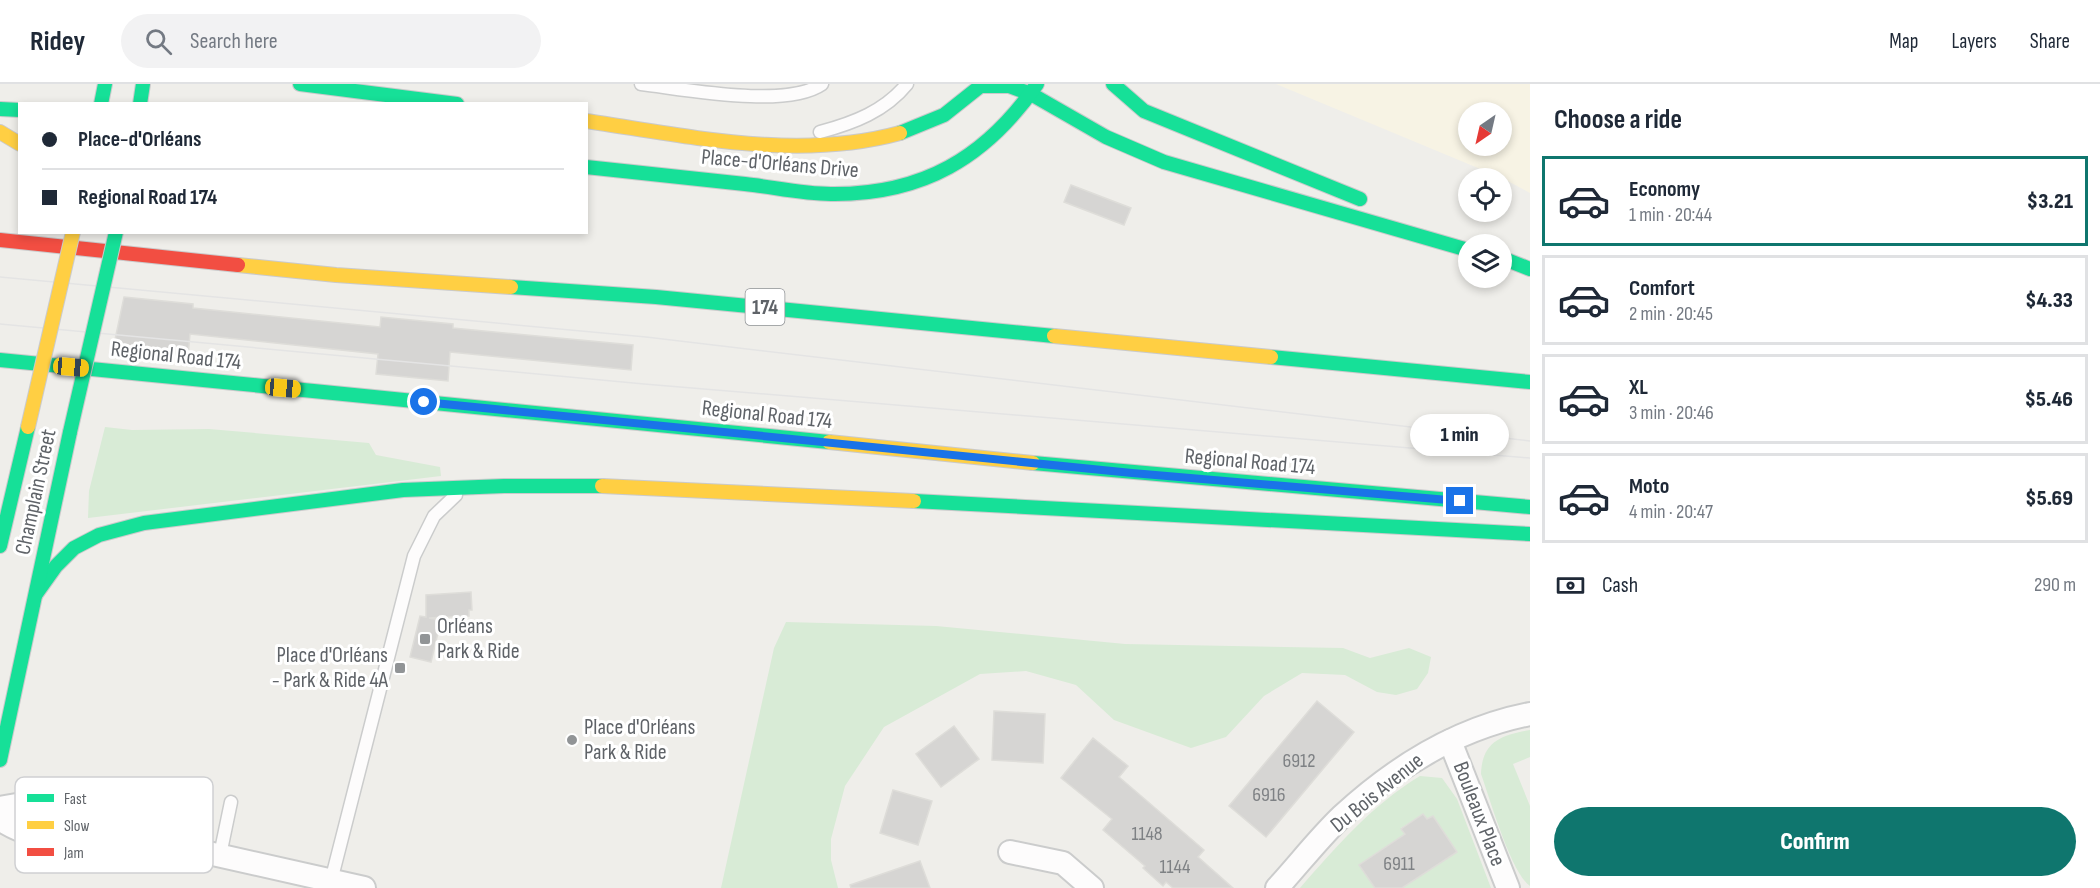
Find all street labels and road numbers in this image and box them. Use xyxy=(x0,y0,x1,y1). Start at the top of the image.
street label: Place-d'Orléans Drive xyxy=(700,144,860,184)
road number: 174 xyxy=(746,289,784,325)
street label: Regional Road 174 xyxy=(110,336,242,376)
street label: Regional Road 174 xyxy=(701,395,833,435)
street label: Champlain Street xyxy=(10,426,63,557)
street label: Regional Road 174 xyxy=(1184,443,1316,481)
street label: Du Bois Avenue xyxy=(1325,747,1429,839)
street label: Bouleaux Place xyxy=(1447,758,1511,870)

